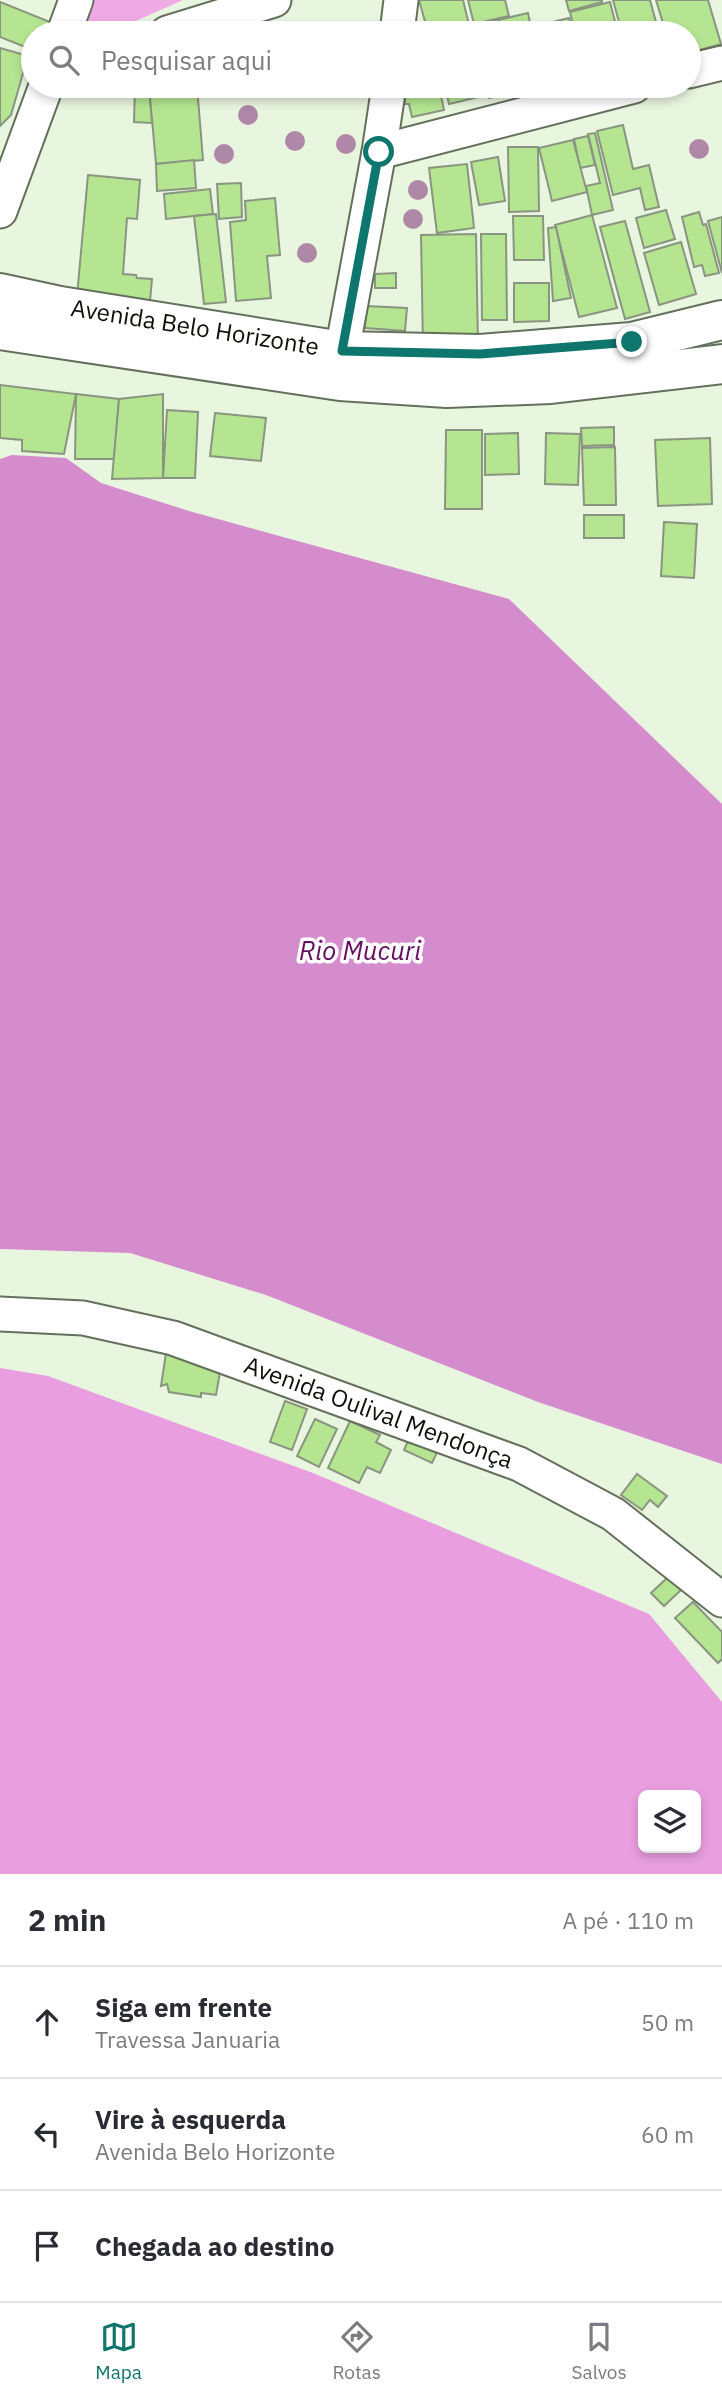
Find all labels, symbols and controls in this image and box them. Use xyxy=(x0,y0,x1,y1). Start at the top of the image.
search box xyxy=(21,21,701,98)
icon: search xyxy=(45,41,83,79)
text: Pesquisar aqui xyxy=(101,43,272,77)
route start xyxy=(363,136,394,167)
street label: Avenida Belo Horizonte xyxy=(69,291,322,362)
route end xyxy=(616,326,647,357)
water label: Rio Mucuri xyxy=(299,933,421,967)
street label: Avenida Oulival Mendonça xyxy=(240,1348,518,1476)
map controls xyxy=(638,1790,701,1853)
button: layers xyxy=(638,1790,701,1853)
text: 2 min xyxy=(28,1900,106,1939)
text: A pé · 110 m xyxy=(563,1905,694,1935)
text: Siga em frente xyxy=(95,1990,272,2024)
icon: ahead xyxy=(28,2003,66,2041)
text: 50 m xyxy=(641,2007,694,2037)
text: Travessa Januaria xyxy=(95,2024,280,2054)
text: Vire à esquerda xyxy=(95,2102,286,2136)
icon: left xyxy=(28,2115,66,2153)
text: 60 m xyxy=(641,2119,694,2149)
text: Avenida Belo Horizonte xyxy=(95,2136,335,2166)
icon: arrive xyxy=(28,2227,66,2265)
text: Chegada ao destino xyxy=(95,2229,334,2263)
tab: Mapa xyxy=(95,2318,142,2384)
tab: Rotas xyxy=(332,2318,381,2384)
tab: Salvos xyxy=(571,2318,627,2384)

